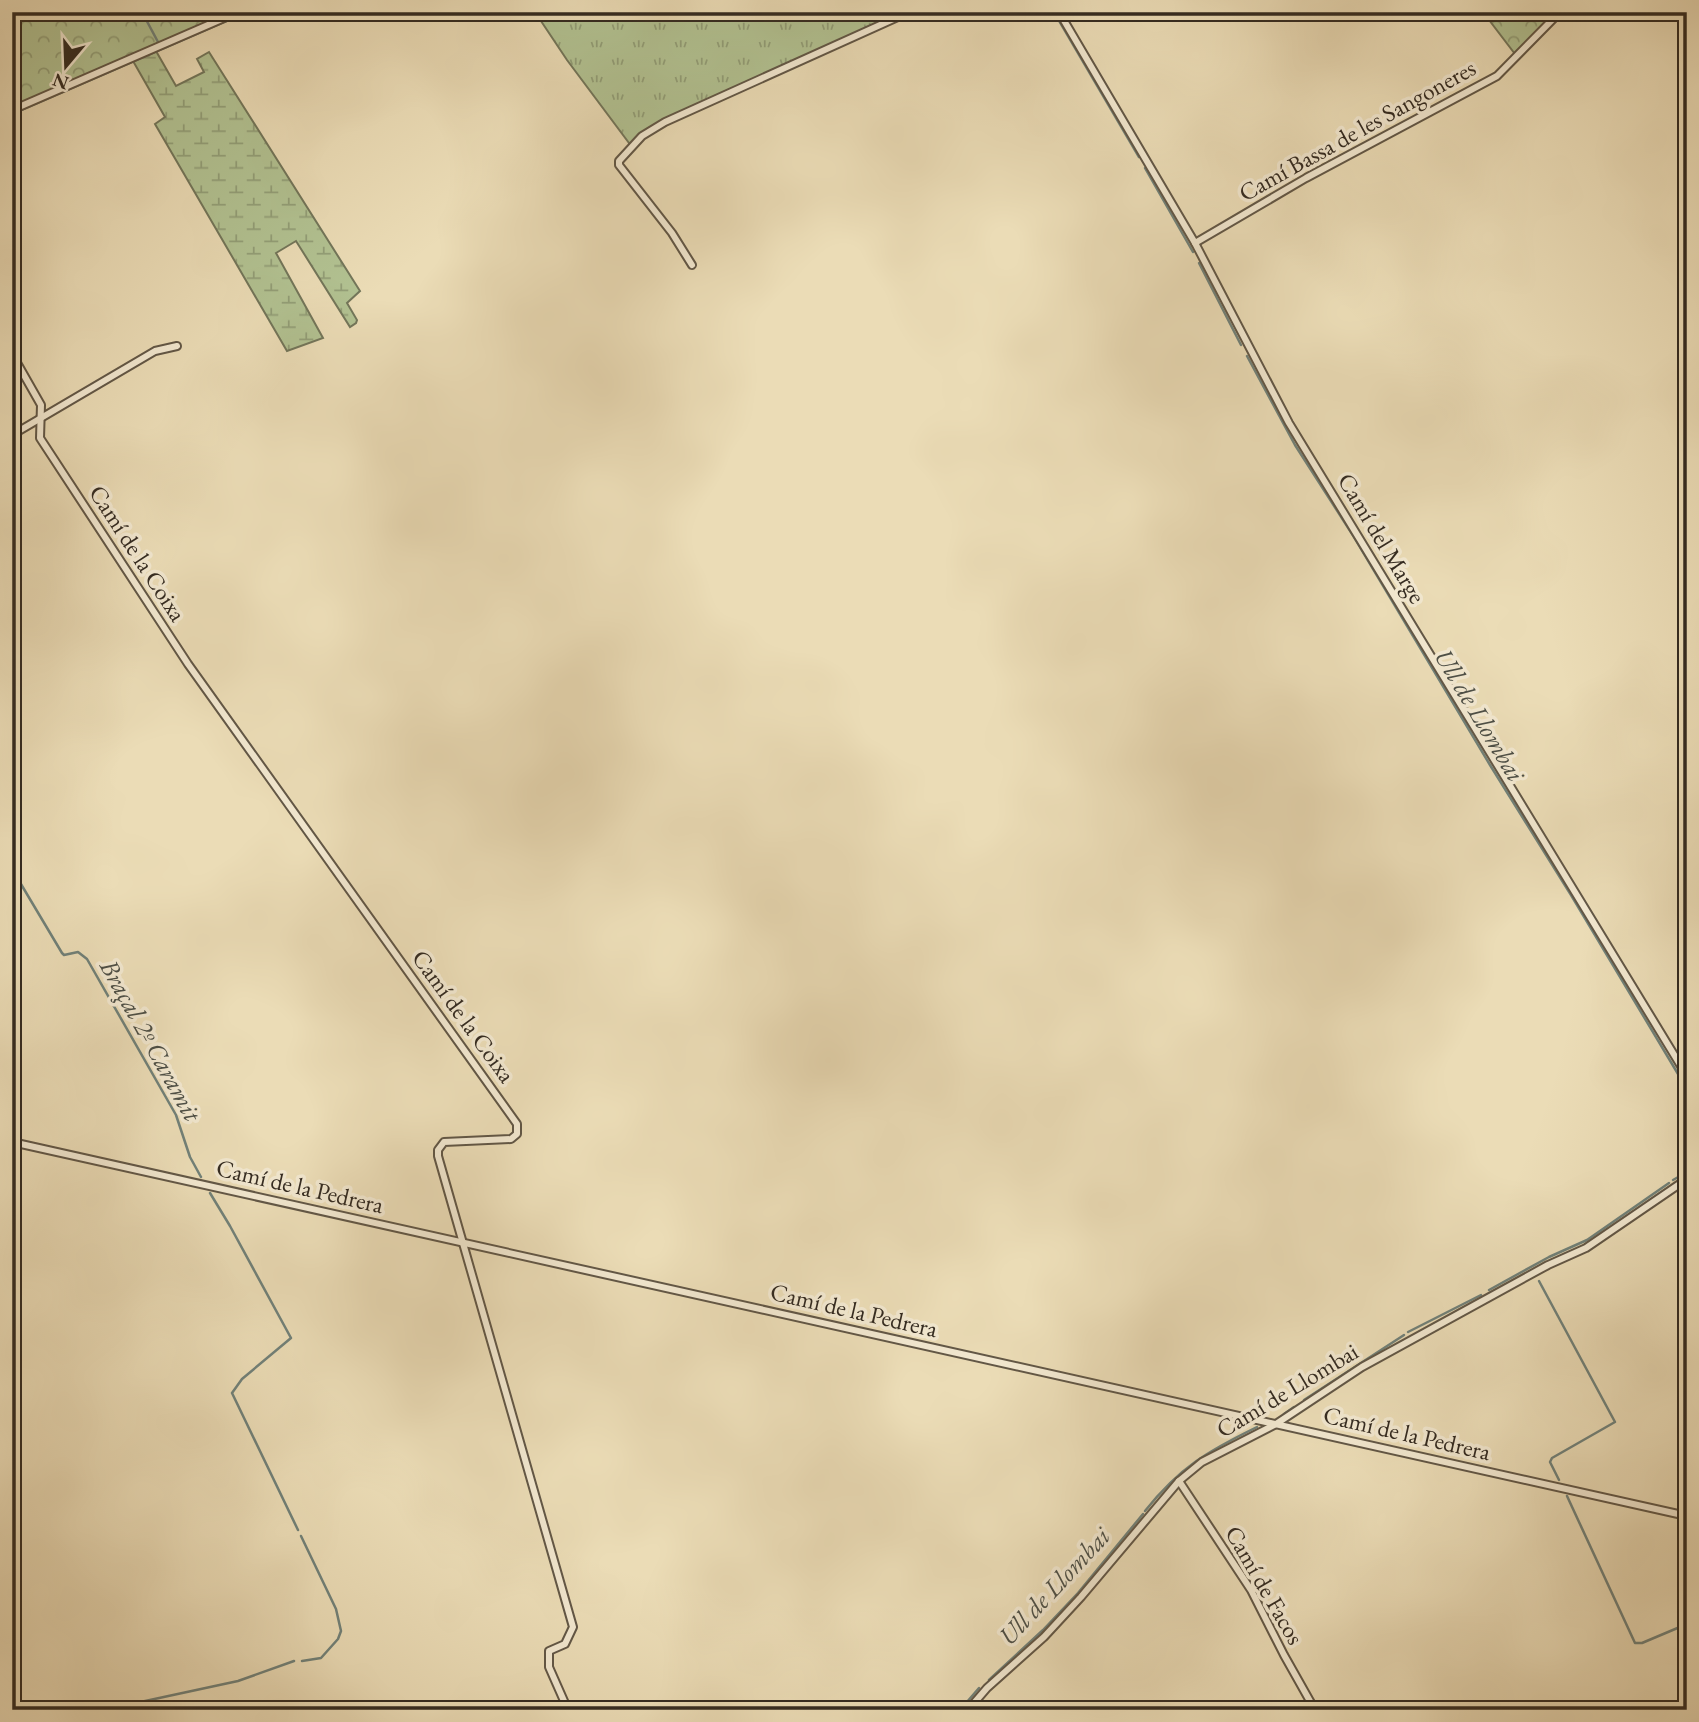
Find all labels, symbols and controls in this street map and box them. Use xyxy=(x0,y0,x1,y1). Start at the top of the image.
north arrow xyxy=(32,32,102,102)
street label: Camí Bassa de les Sangoneres xyxy=(1233,52,1481,208)
text: N xyxy=(49,67,72,96)
street label: Camí del Marge xyxy=(1331,467,1433,609)
street label: Camí de la Coixa xyxy=(82,479,194,628)
water label: Ull de Llombai xyxy=(1427,642,1534,789)
street label: Camí de la Coixa xyxy=(405,943,523,1089)
water label: Braçal 2º Caramit xyxy=(92,952,210,1128)
street label: Camí de la Pedrera xyxy=(213,1152,387,1220)
street label: Camí de la Pedrera xyxy=(767,1276,941,1344)
street label: Camí de Llombai xyxy=(1210,1335,1364,1444)
street label: Camí de la Pedrera xyxy=(1320,1399,1494,1467)
water label: Ull de Llombai xyxy=(991,1519,1118,1652)
street label: Camí de Facos xyxy=(1218,1520,1312,1650)

